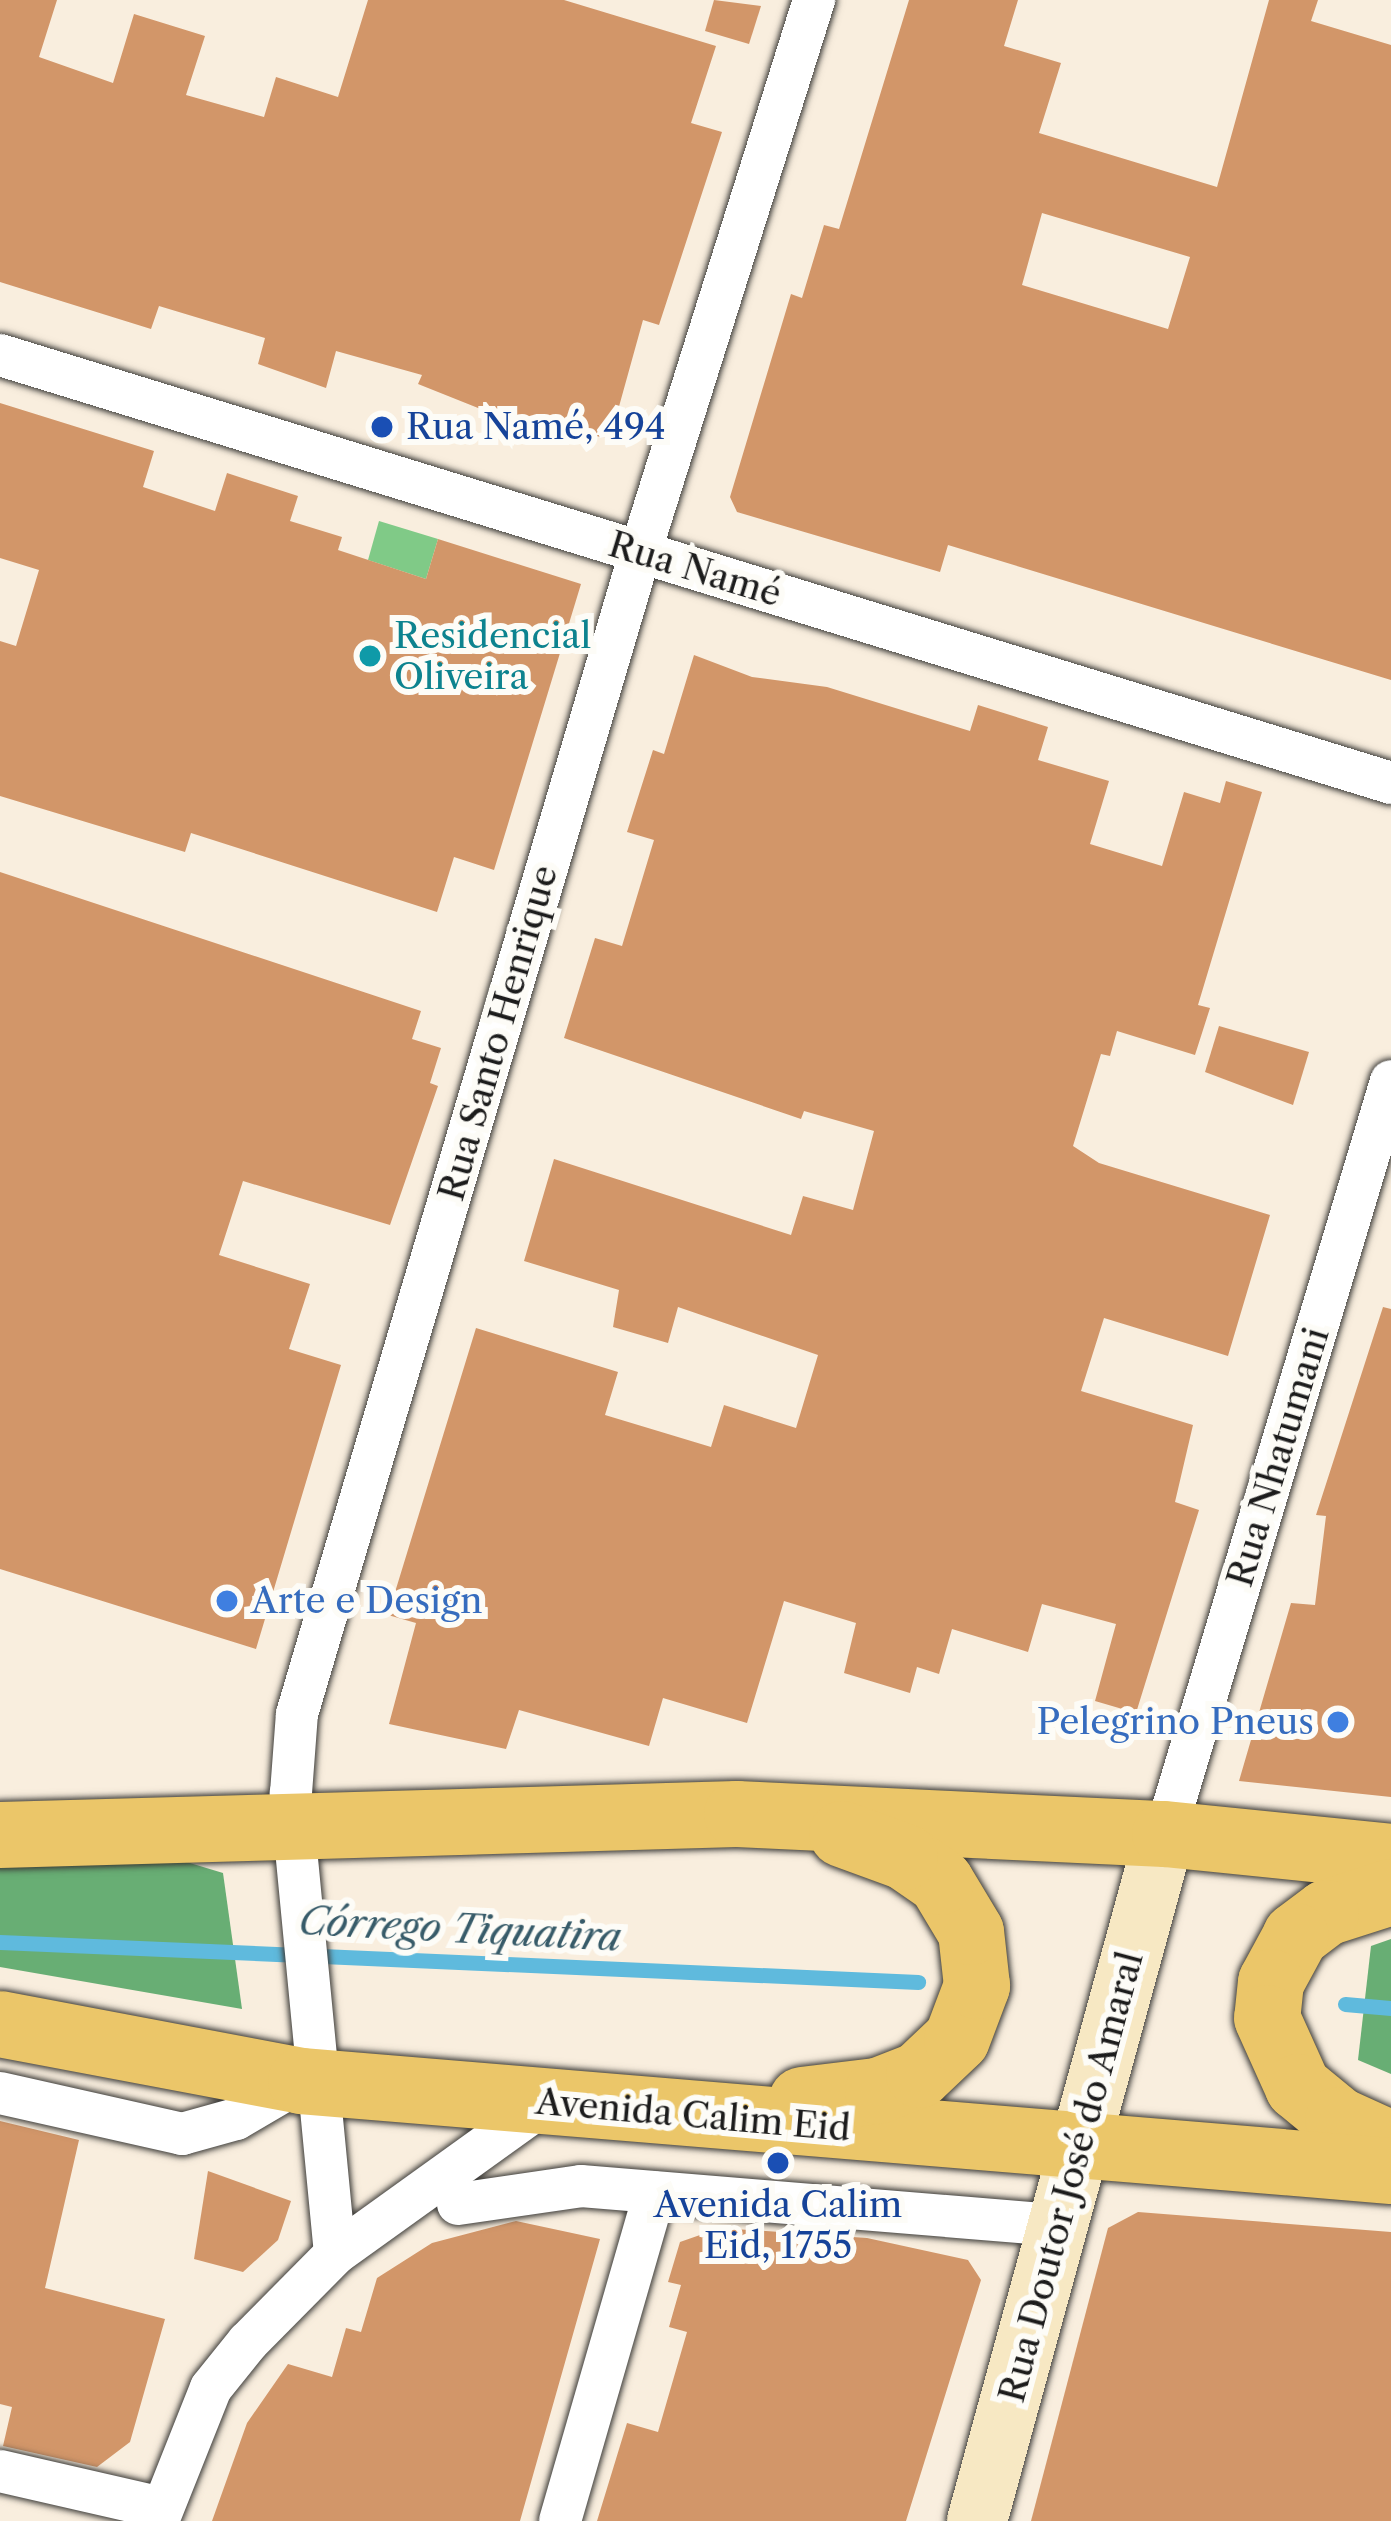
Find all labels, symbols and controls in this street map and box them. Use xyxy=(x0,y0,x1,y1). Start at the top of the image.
place label: Rua Namé, 494 xyxy=(406,405,666,449)
marker: Rua Namé, 494 xyxy=(369,414,395,440)
street label: Rua Namé xyxy=(603,522,787,616)
place label: Residencial Oliveira xyxy=(394,613,591,698)
marker: Residencial Oliveira xyxy=(357,643,383,669)
street label: Rua Santo Henrique xyxy=(429,860,567,1206)
street label: Rua Nhatumani xyxy=(1218,1322,1338,1592)
place label: Arte e Design xyxy=(251,1579,483,1623)
marker: Arte e Design xyxy=(214,1588,240,1614)
place label: Pelegrino Pneus xyxy=(1037,1700,1314,1744)
marker: Pelegrino Pneus xyxy=(1325,1709,1351,1735)
water label: Córrego Tiquatira xyxy=(298,1897,622,1961)
street label: Rua Doutor José do Amaral xyxy=(990,1946,1152,2408)
street label: Avenida Calim Eid xyxy=(534,2080,852,2150)
marker: Avenida Calim Eid, 1755 xyxy=(765,2150,791,2176)
place label: Avenida Calim Eid, 1755 xyxy=(653,2182,903,2267)

